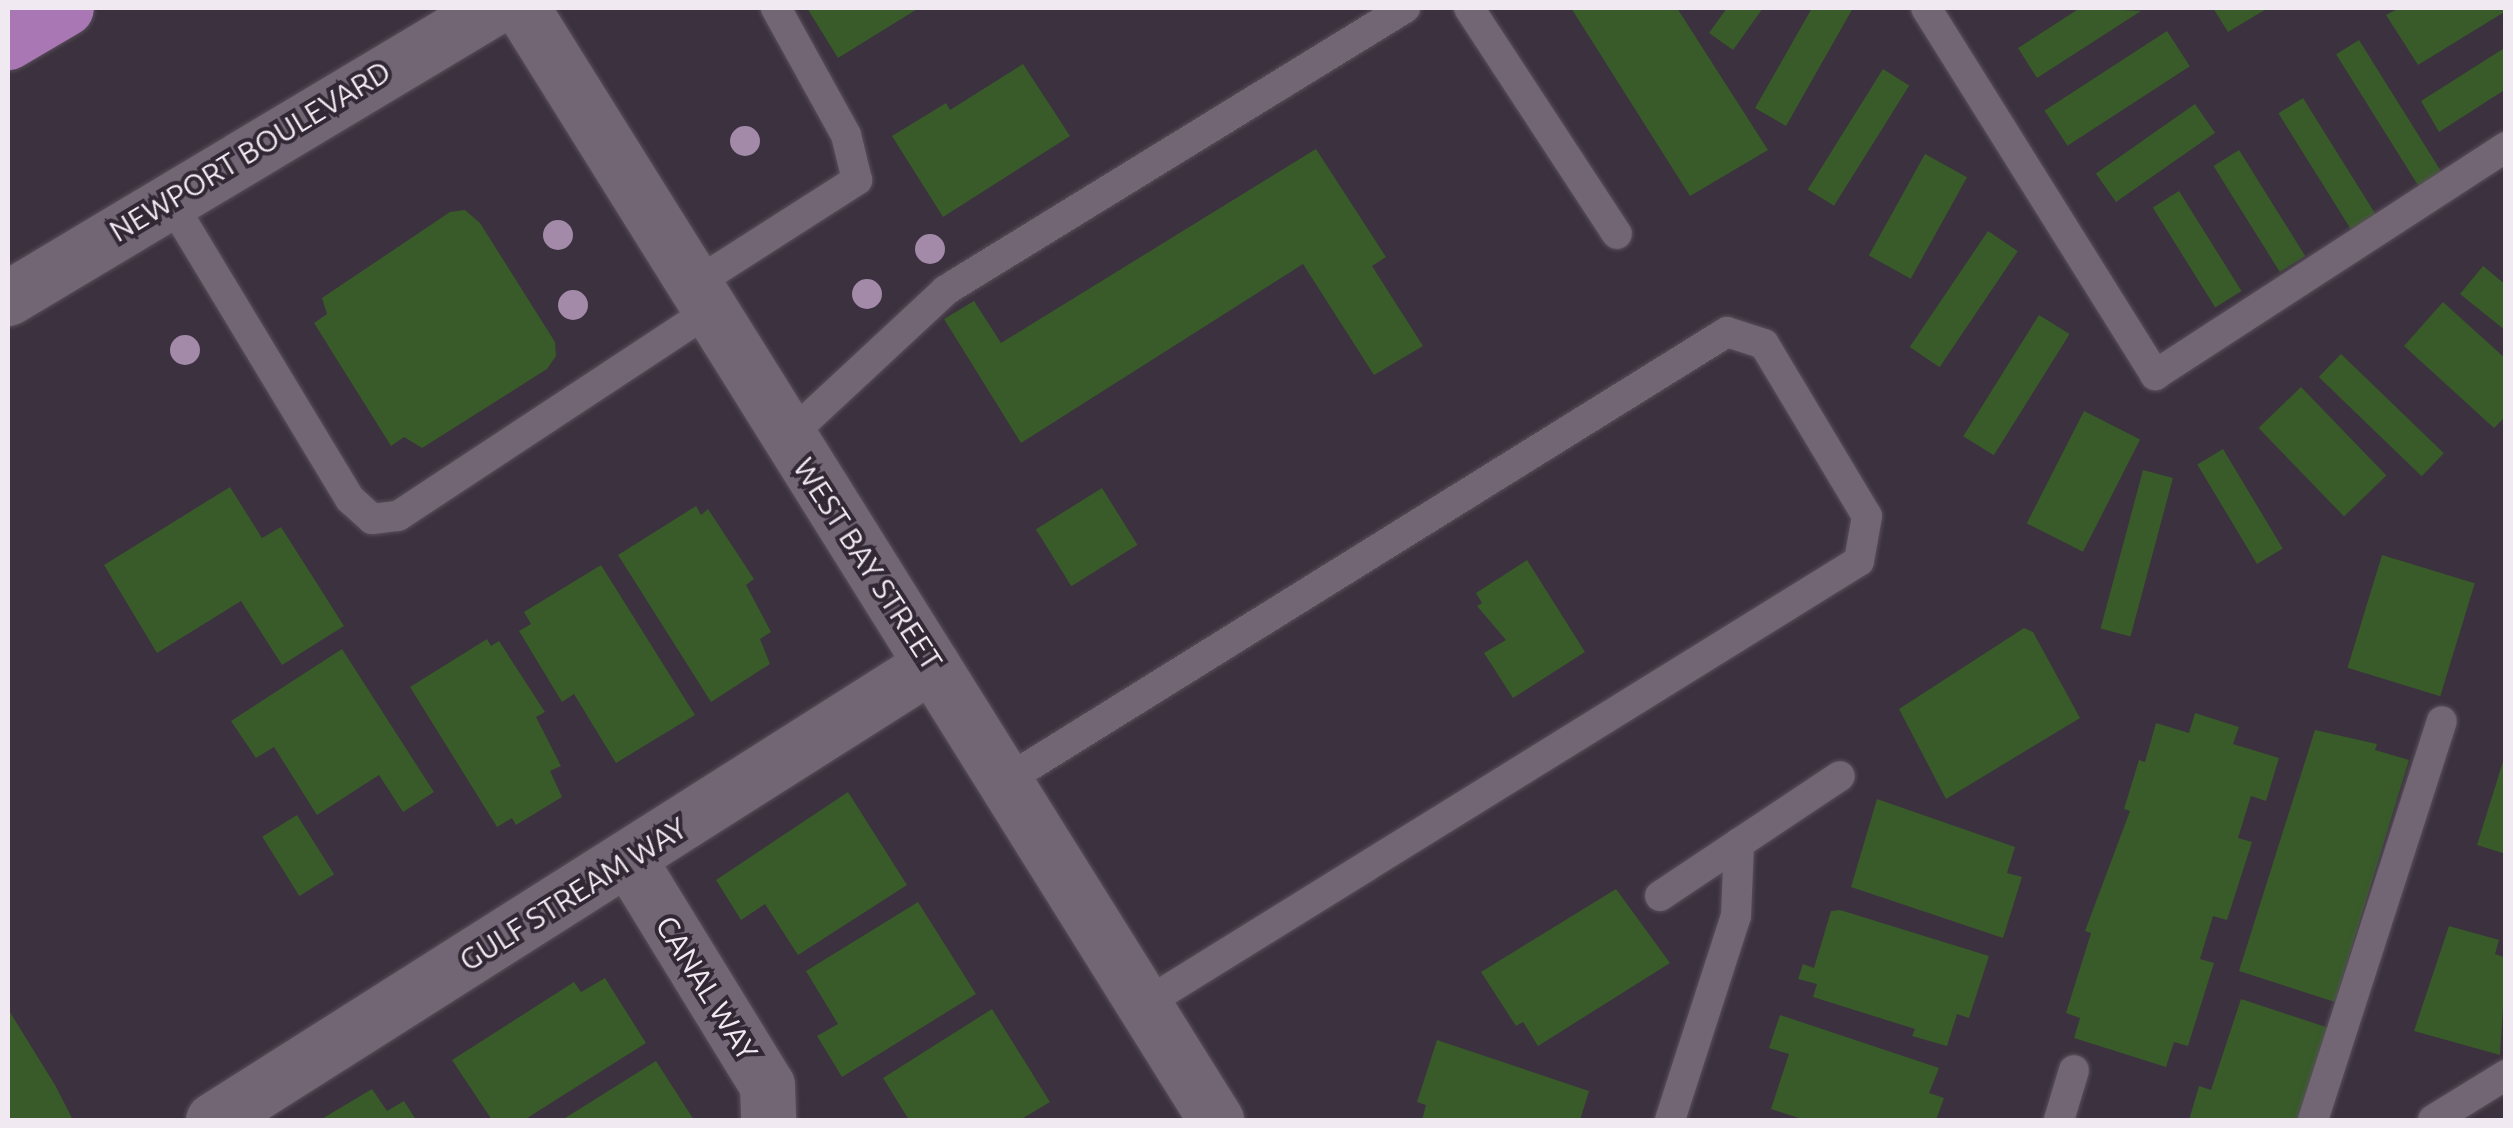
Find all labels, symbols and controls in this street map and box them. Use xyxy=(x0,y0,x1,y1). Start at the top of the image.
street label: NEWPORT BOULEVARD xyxy=(103,53,397,249)
street label: WEST BAY STREET xyxy=(786,451,950,677)
street label: GULF STREAM WAY xyxy=(453,810,693,978)
street label: CANAL WAY xyxy=(648,909,766,1067)

